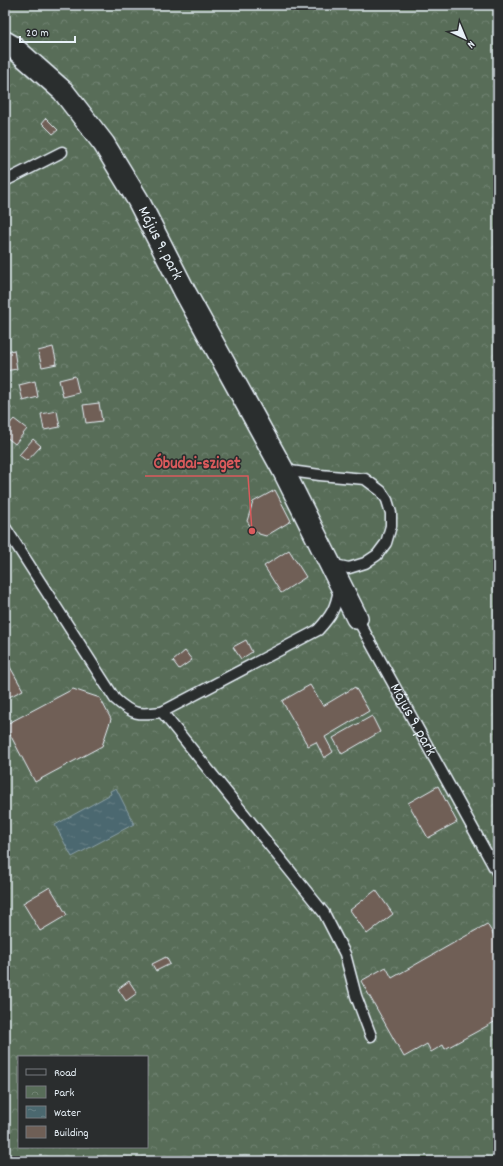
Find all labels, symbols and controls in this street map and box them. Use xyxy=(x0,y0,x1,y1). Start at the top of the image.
scale bar xyxy=(20,18,75,44)
north arrow xyxy=(445,18,485,58)
text: 20 m xyxy=(26,25,49,42)
text: N xyxy=(463,36,478,52)
street label: Május 9. park xyxy=(132,202,188,284)
callout: Óbudai-sziget xyxy=(145,447,248,476)
text: Óbudai-sziget xyxy=(154,453,241,477)
street label: Május 9. park xyxy=(384,679,442,760)
legend xyxy=(18,1056,148,1148)
text: Road xyxy=(54,1065,76,1082)
text: Park xyxy=(54,1085,75,1102)
text: Water xyxy=(54,1105,81,1122)
text: Building xyxy=(54,1125,89,1142)

